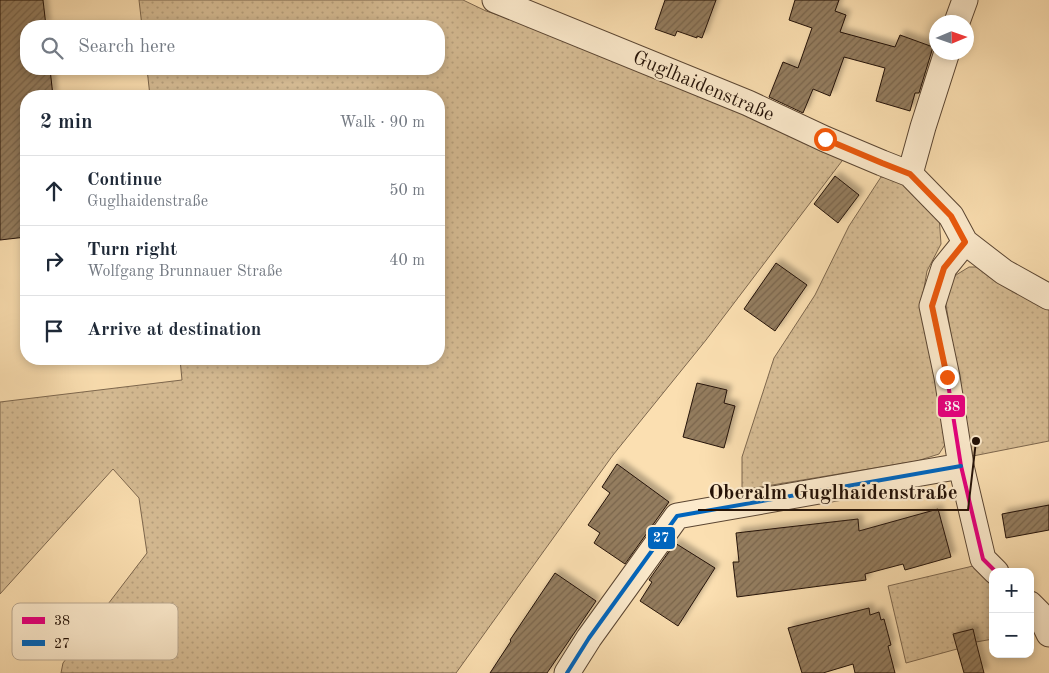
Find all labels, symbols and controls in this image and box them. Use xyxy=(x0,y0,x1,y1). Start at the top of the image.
north arrow xyxy=(929,15,974,60)
search box xyxy=(20,20,445,75)
icon: search xyxy=(38,34,66,62)
text: Search here xyxy=(78,38,175,57)
street label: Guglhaidenstraße xyxy=(630,48,777,126)
text: 2 min xyxy=(40,112,93,133)
text: Walk · 90 m xyxy=(339,115,425,131)
route start xyxy=(814,128,837,151)
text: Continue xyxy=(87,171,162,190)
icon: ahead xyxy=(40,177,68,205)
text: 50 m xyxy=(389,183,425,199)
text: Guglhaidenstraße xyxy=(87,194,208,210)
text: Turn right xyxy=(87,241,177,260)
icon: right xyxy=(40,247,68,275)
text: 40 m xyxy=(389,253,425,269)
text: Wolfgang Brunnauer Straße xyxy=(87,264,282,280)
icon: arrive xyxy=(40,317,68,345)
text: Arrive at destination xyxy=(87,321,261,340)
route end xyxy=(936,366,959,389)
line badge: 38 xyxy=(937,394,966,418)
text: 38 xyxy=(944,400,960,414)
callout: Oberalm Guglhaidenstraße xyxy=(698,474,968,510)
text: Oberalm Guglhaidenstraße xyxy=(708,483,958,504)
line badge: 27 xyxy=(647,526,676,550)
text: 27 xyxy=(653,531,669,545)
map controls xyxy=(989,568,1034,658)
button: + xyxy=(989,568,1034,613)
legend xyxy=(12,603,178,660)
button: − xyxy=(989,613,1034,658)
text: 38 xyxy=(54,614,70,628)
text: 27 xyxy=(54,637,70,651)

